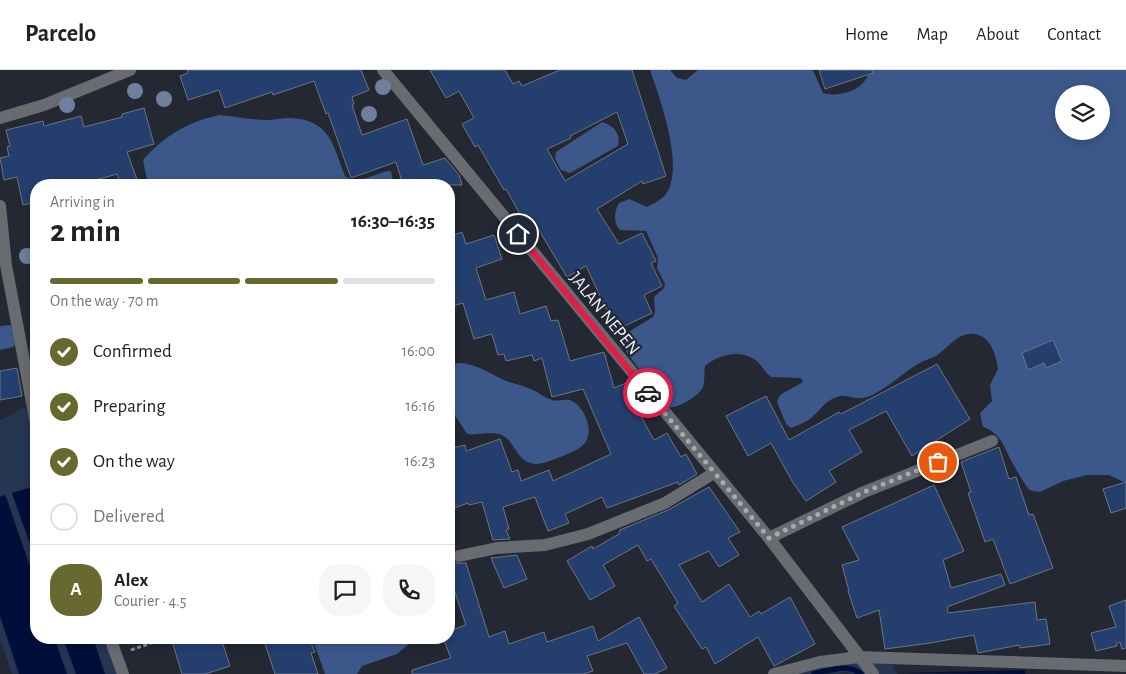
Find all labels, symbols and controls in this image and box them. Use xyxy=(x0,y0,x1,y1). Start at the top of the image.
text: Parcelo xyxy=(25,22,96,46)
text: Home xyxy=(845,26,888,44)
text: Map xyxy=(916,26,948,44)
text: About xyxy=(976,26,1019,44)
text: Contact xyxy=(1047,26,1101,44)
map controls xyxy=(1055,85,1110,140)
button: layers xyxy=(1055,85,1110,140)
text: Arriving in xyxy=(50,194,115,210)
text: 16:30–16:35 xyxy=(351,212,435,231)
pin xyxy=(497,213,539,255)
text: 2 min xyxy=(50,215,121,247)
icon: home xyxy=(504,220,532,248)
street label: JALAN NEPEN xyxy=(566,269,643,358)
text: On the way · 70 m xyxy=(50,293,159,309)
icon: check xyxy=(50,338,78,366)
text: Confirmed xyxy=(93,342,172,361)
text: 16:00 xyxy=(401,343,435,359)
courier xyxy=(623,368,673,418)
icon: car xyxy=(634,379,662,407)
icon: check xyxy=(50,393,78,421)
text: Preparing xyxy=(93,397,166,416)
text: 16:16 xyxy=(405,398,435,414)
pin xyxy=(917,441,959,483)
icon: check xyxy=(50,448,78,476)
icon: bag xyxy=(924,448,952,476)
text: On the way xyxy=(93,452,175,471)
text: 16:23 xyxy=(404,453,435,469)
text: Delivered xyxy=(93,507,165,526)
button: chat xyxy=(319,564,371,616)
button: phone xyxy=(383,564,435,616)
text: Alex xyxy=(114,571,148,590)
text: A xyxy=(70,580,82,599)
text: Courier · 4.5 xyxy=(114,593,186,609)

